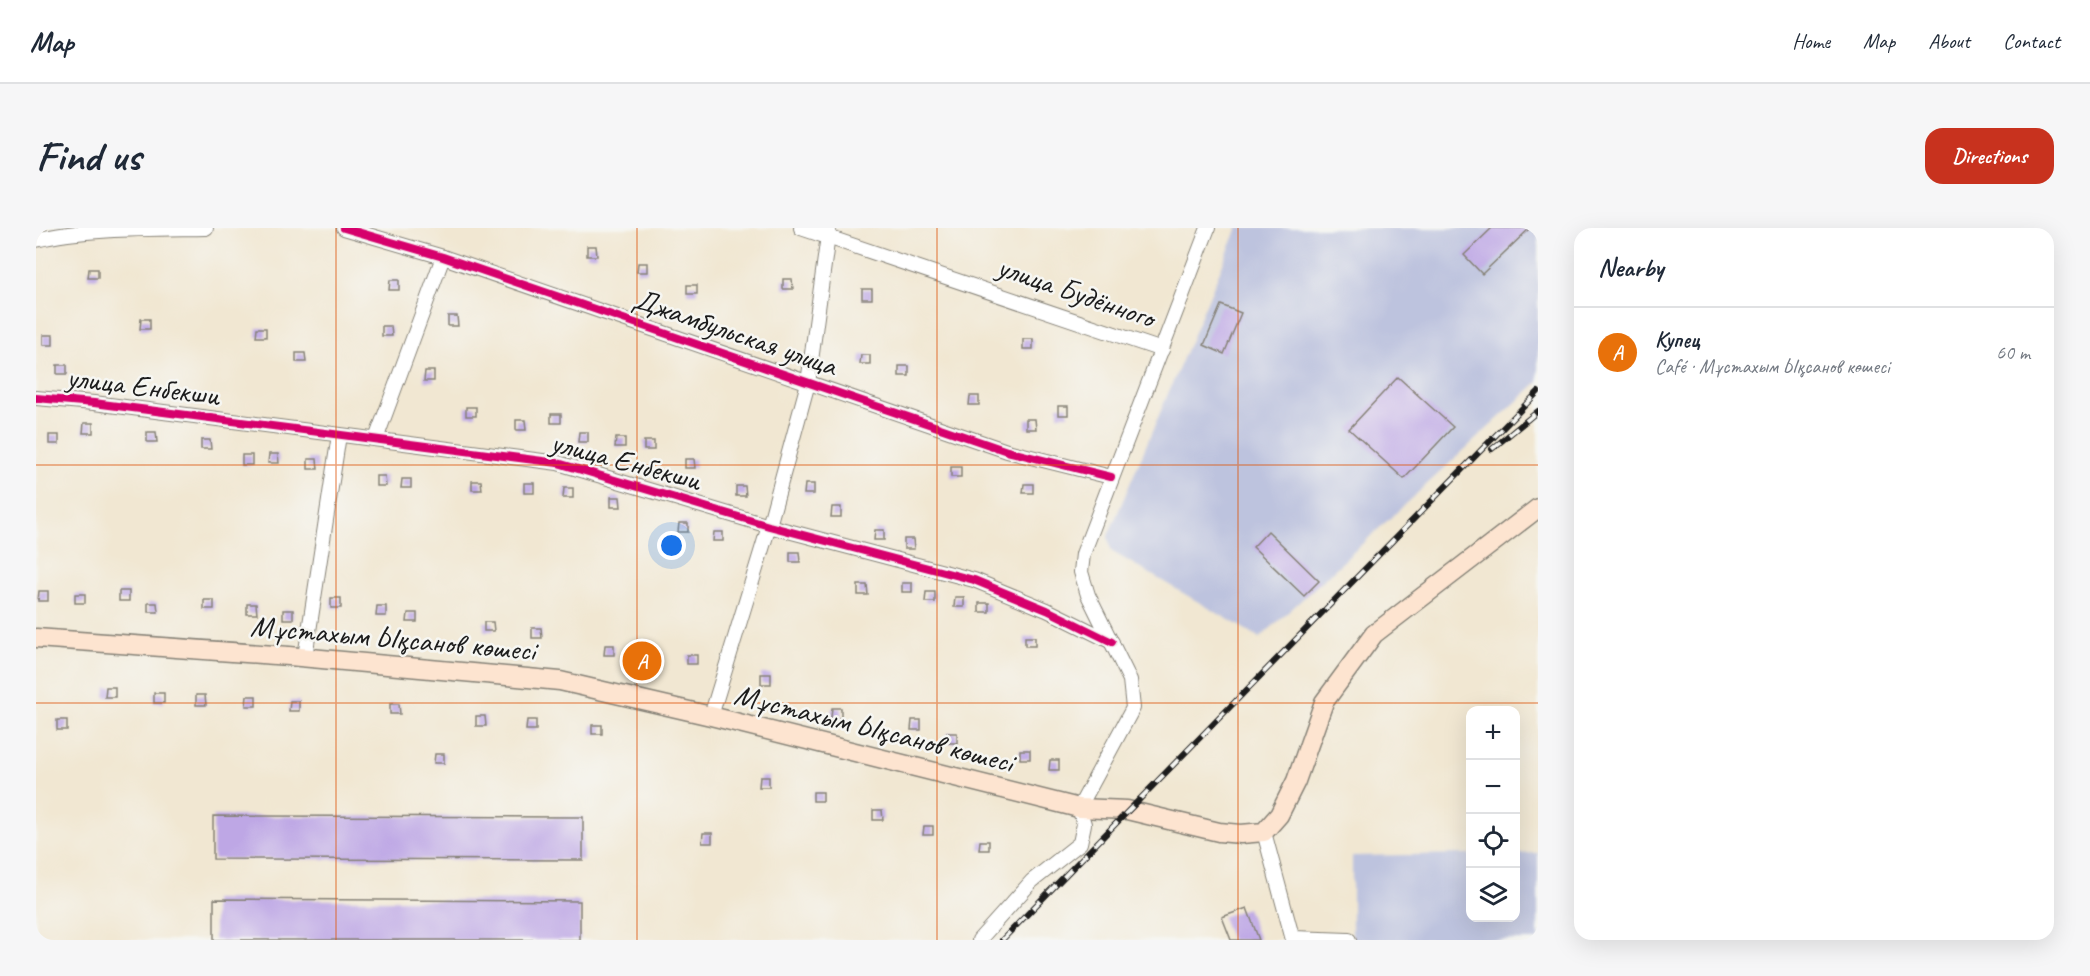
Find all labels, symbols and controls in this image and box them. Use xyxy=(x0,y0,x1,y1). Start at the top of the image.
text: Map xyxy=(30,24,73,59)
text: Home xyxy=(1792,28,1830,54)
text: Map xyxy=(1863,28,1895,54)
text: About xyxy=(1928,28,1970,54)
text: Contact xyxy=(2003,28,2060,54)
button: Directions xyxy=(1925,128,2054,184)
text: Find us xyxy=(36,130,141,183)
street label: улица Будённого xyxy=(991,247,1163,338)
text: Nearby xyxy=(1598,251,1663,284)
street label: Джамбульская улица xyxy=(628,279,844,385)
text: Купец xyxy=(1655,326,1699,354)
text: A xyxy=(1612,340,1623,365)
text: 60 m xyxy=(1996,340,2030,365)
text: Café · Мұстахым Ықсанов көшесі xyxy=(1655,354,1890,379)
street label: улица Енбекши xyxy=(63,358,223,414)
street label: улица Енбекши xyxy=(545,422,707,500)
your location xyxy=(657,531,686,560)
street label: Мұстахым Ықсанов көшесі xyxy=(249,607,541,670)
pin: A xyxy=(622,638,662,684)
street label: Мұстахым Ықсанов көшесі xyxy=(731,675,1021,782)
map controls xyxy=(1466,706,1520,922)
button: + xyxy=(1466,706,1520,760)
button: − xyxy=(1466,760,1520,814)
button: locate xyxy=(1466,814,1520,868)
button: layers xyxy=(1466,868,1520,922)

